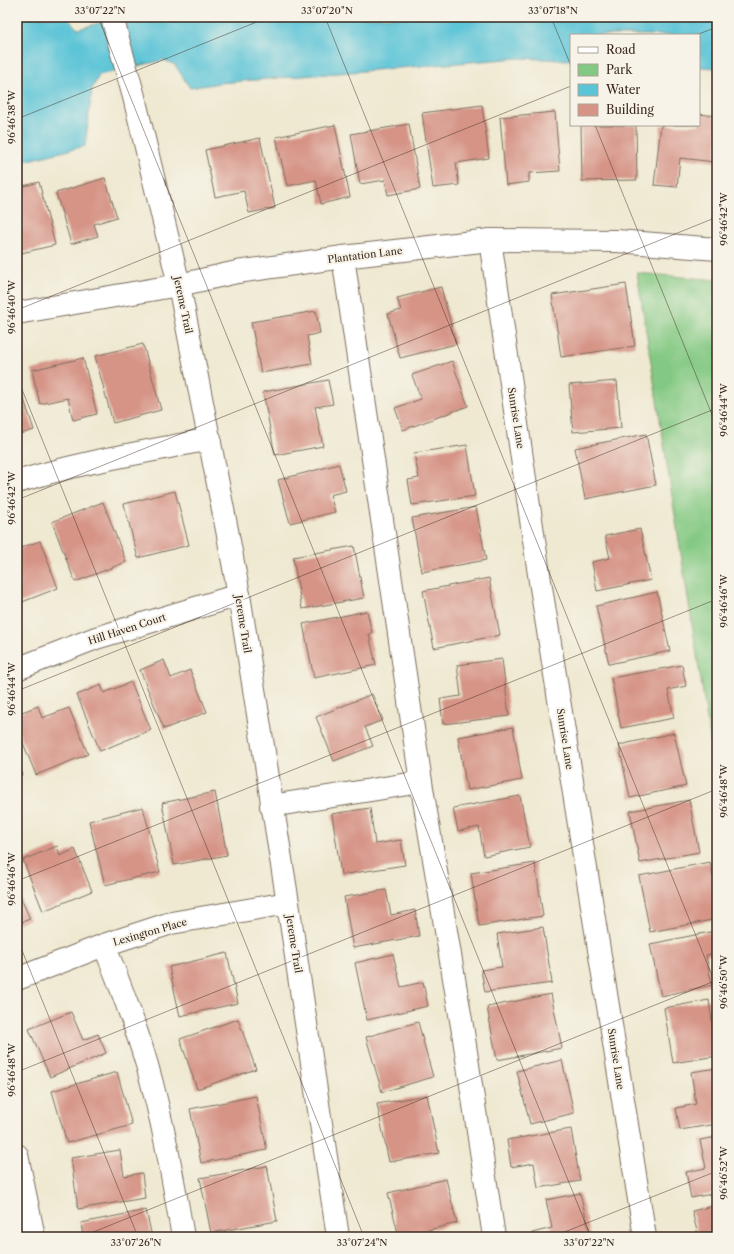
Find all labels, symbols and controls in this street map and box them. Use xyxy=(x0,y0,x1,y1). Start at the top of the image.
text: 33°07'22"N xyxy=(74,4,126,17)
text: 33°07'20"N xyxy=(301,4,353,17)
text: 33°07'18"N xyxy=(528,4,578,17)
legend xyxy=(570,34,700,126)
text: Road xyxy=(606,42,636,57)
text: Park xyxy=(606,62,633,77)
text: Water xyxy=(605,82,640,97)
text: 96°46'38"W xyxy=(5,89,18,144)
text: Building xyxy=(606,102,654,117)
text: 96°46'42"W xyxy=(717,191,730,246)
street label: Plantation Lane xyxy=(327,244,404,266)
street label: Jereme Trail xyxy=(170,273,195,335)
text: 96°46'40"W xyxy=(5,279,18,334)
text: 96°46'44"W xyxy=(717,382,730,437)
street label: Sunrise Lane xyxy=(505,386,527,450)
text: 96°46'42"W xyxy=(5,470,18,525)
text: 96°46'46"W xyxy=(717,573,730,628)
street label: Jereme Trail xyxy=(232,592,254,654)
street label: Hill Haven Court xyxy=(86,610,168,648)
text: 96°46'44"W xyxy=(5,661,18,716)
street label: Sunrise Lane xyxy=(554,707,576,771)
text: 96°46'48"W xyxy=(717,763,730,818)
text: 96°46'46"W xyxy=(5,851,18,906)
street label: Jereme Trail xyxy=(283,912,305,974)
street label: Lexington Place xyxy=(111,915,189,949)
text: 96°46'50"W xyxy=(717,954,730,1009)
street label: Sunrise Lane xyxy=(605,1027,627,1091)
text: 96°46'48"W xyxy=(5,1042,18,1097)
text: 96°46'52"W xyxy=(717,1145,730,1200)
text: 33°07'26"N xyxy=(110,1236,162,1249)
text: 33°07'24"N xyxy=(336,1236,388,1249)
text: 33°07'22"N xyxy=(563,1236,615,1249)

